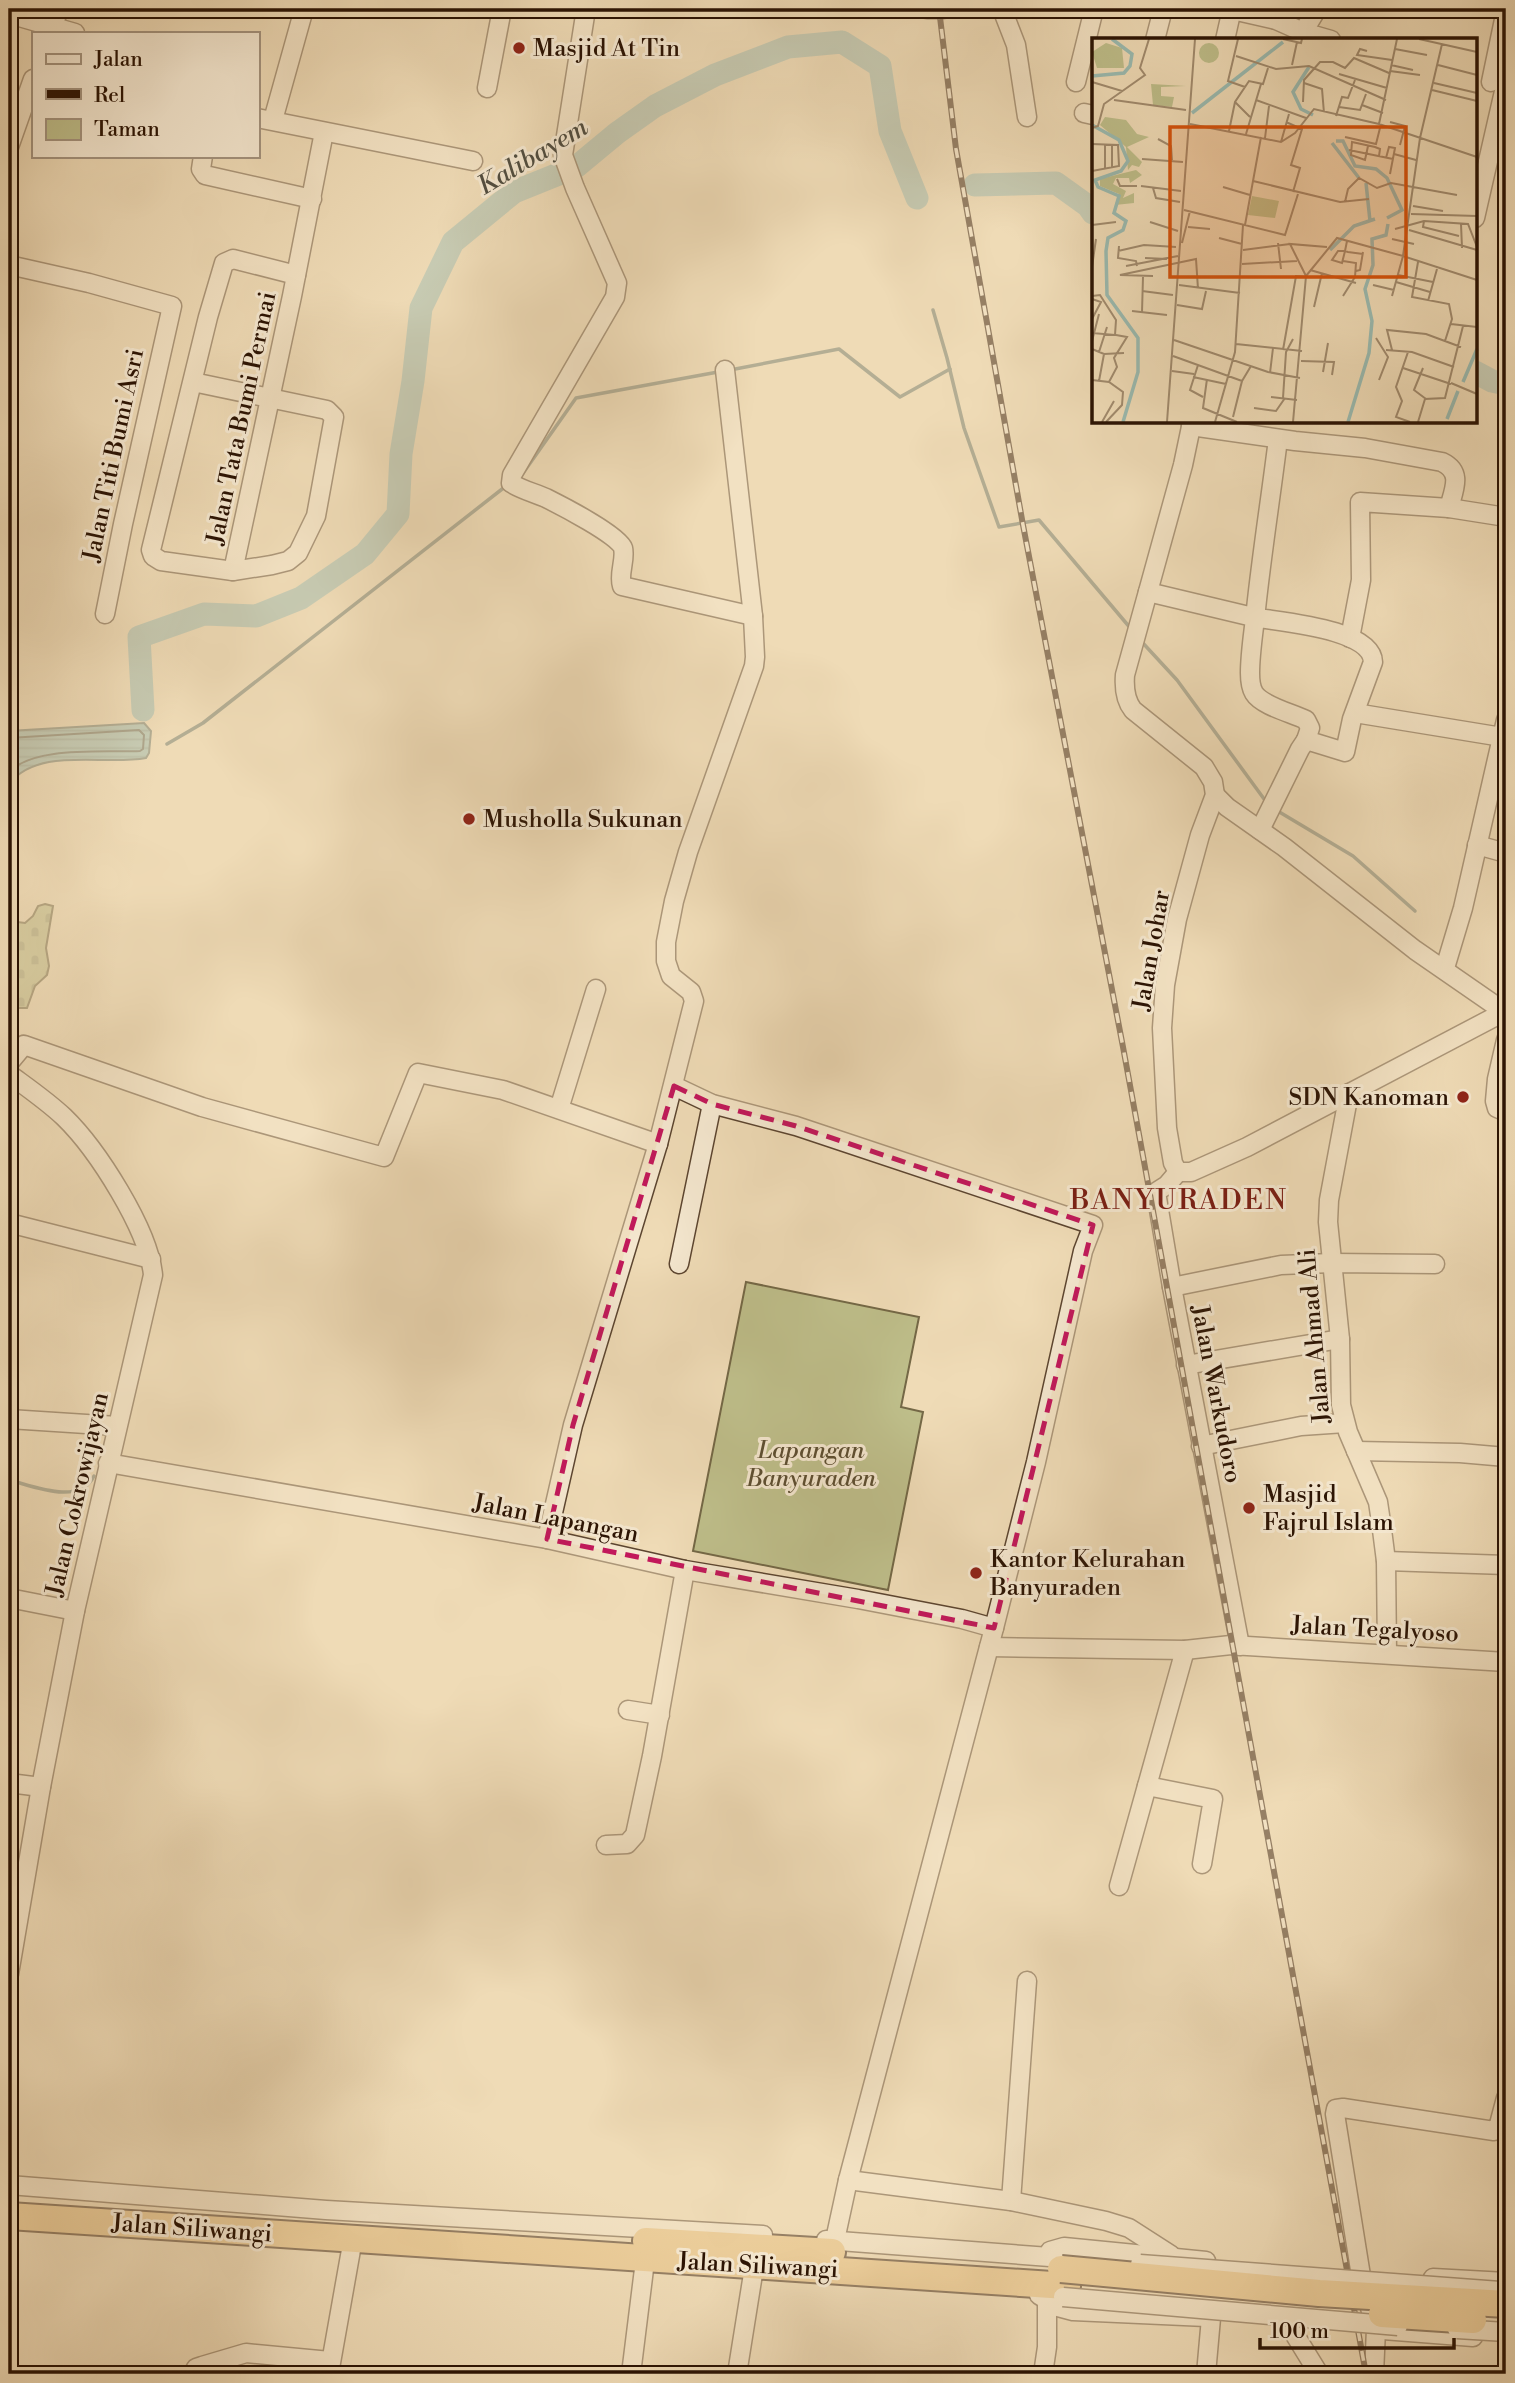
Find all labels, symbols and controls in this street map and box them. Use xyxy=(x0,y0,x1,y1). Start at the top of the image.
legend xyxy=(32,32,259,158)
place label: Masjid At Tin xyxy=(533,34,680,64)
inset map xyxy=(1092,38,1476,424)
marker: Masjid At Tin xyxy=(511,40,527,56)
text: Jalan xyxy=(93,47,143,73)
text: Rel xyxy=(94,83,125,109)
water label: Kalibayem xyxy=(471,111,594,202)
text: Taman xyxy=(94,117,160,143)
street label: Jalan Tata Bumi Permai xyxy=(200,289,283,548)
street label: Jalan Titi Bumi Asri xyxy=(77,346,151,565)
place label: Musholla Sukunan xyxy=(483,805,683,835)
marker: Musholla Sukunan xyxy=(461,811,477,827)
street label: Jalan Johar xyxy=(1126,888,1177,1014)
place label: SDN Kanoman xyxy=(1288,1083,1449,1113)
marker: SDN Kanoman xyxy=(1455,1089,1471,1105)
district label: BANYURADEN xyxy=(1069,1183,1288,1218)
street label: Jalan Ahmad Ali xyxy=(1292,1247,1338,1425)
street label: Jalan Warkudoro xyxy=(1184,1302,1248,1486)
street label: Jalan Cokrowijayan xyxy=(40,1389,116,1600)
park label: Lapangan Banyuraden xyxy=(745,1436,876,1494)
place label: Masjid Fajrul Islam xyxy=(1263,1480,1394,1538)
street label: Jalan Lapangan xyxy=(469,1488,641,1550)
marker: Masjid Fajrul Islam xyxy=(1241,1500,1257,1516)
place label: Kantor Kelurahan Banyuraden xyxy=(989,1545,1185,1603)
marker: Kantor Kelurahan Banyuraden xyxy=(968,1565,984,1581)
street label: Jalan Tegalyoso xyxy=(1289,1611,1460,1649)
street label: Jalan Siliwangi xyxy=(110,2208,273,2250)
street label: Jalan Siliwangi xyxy=(676,2247,839,2285)
scale bar xyxy=(1260,2306,1454,2350)
text: 100 m xyxy=(1270,2319,1329,2345)

